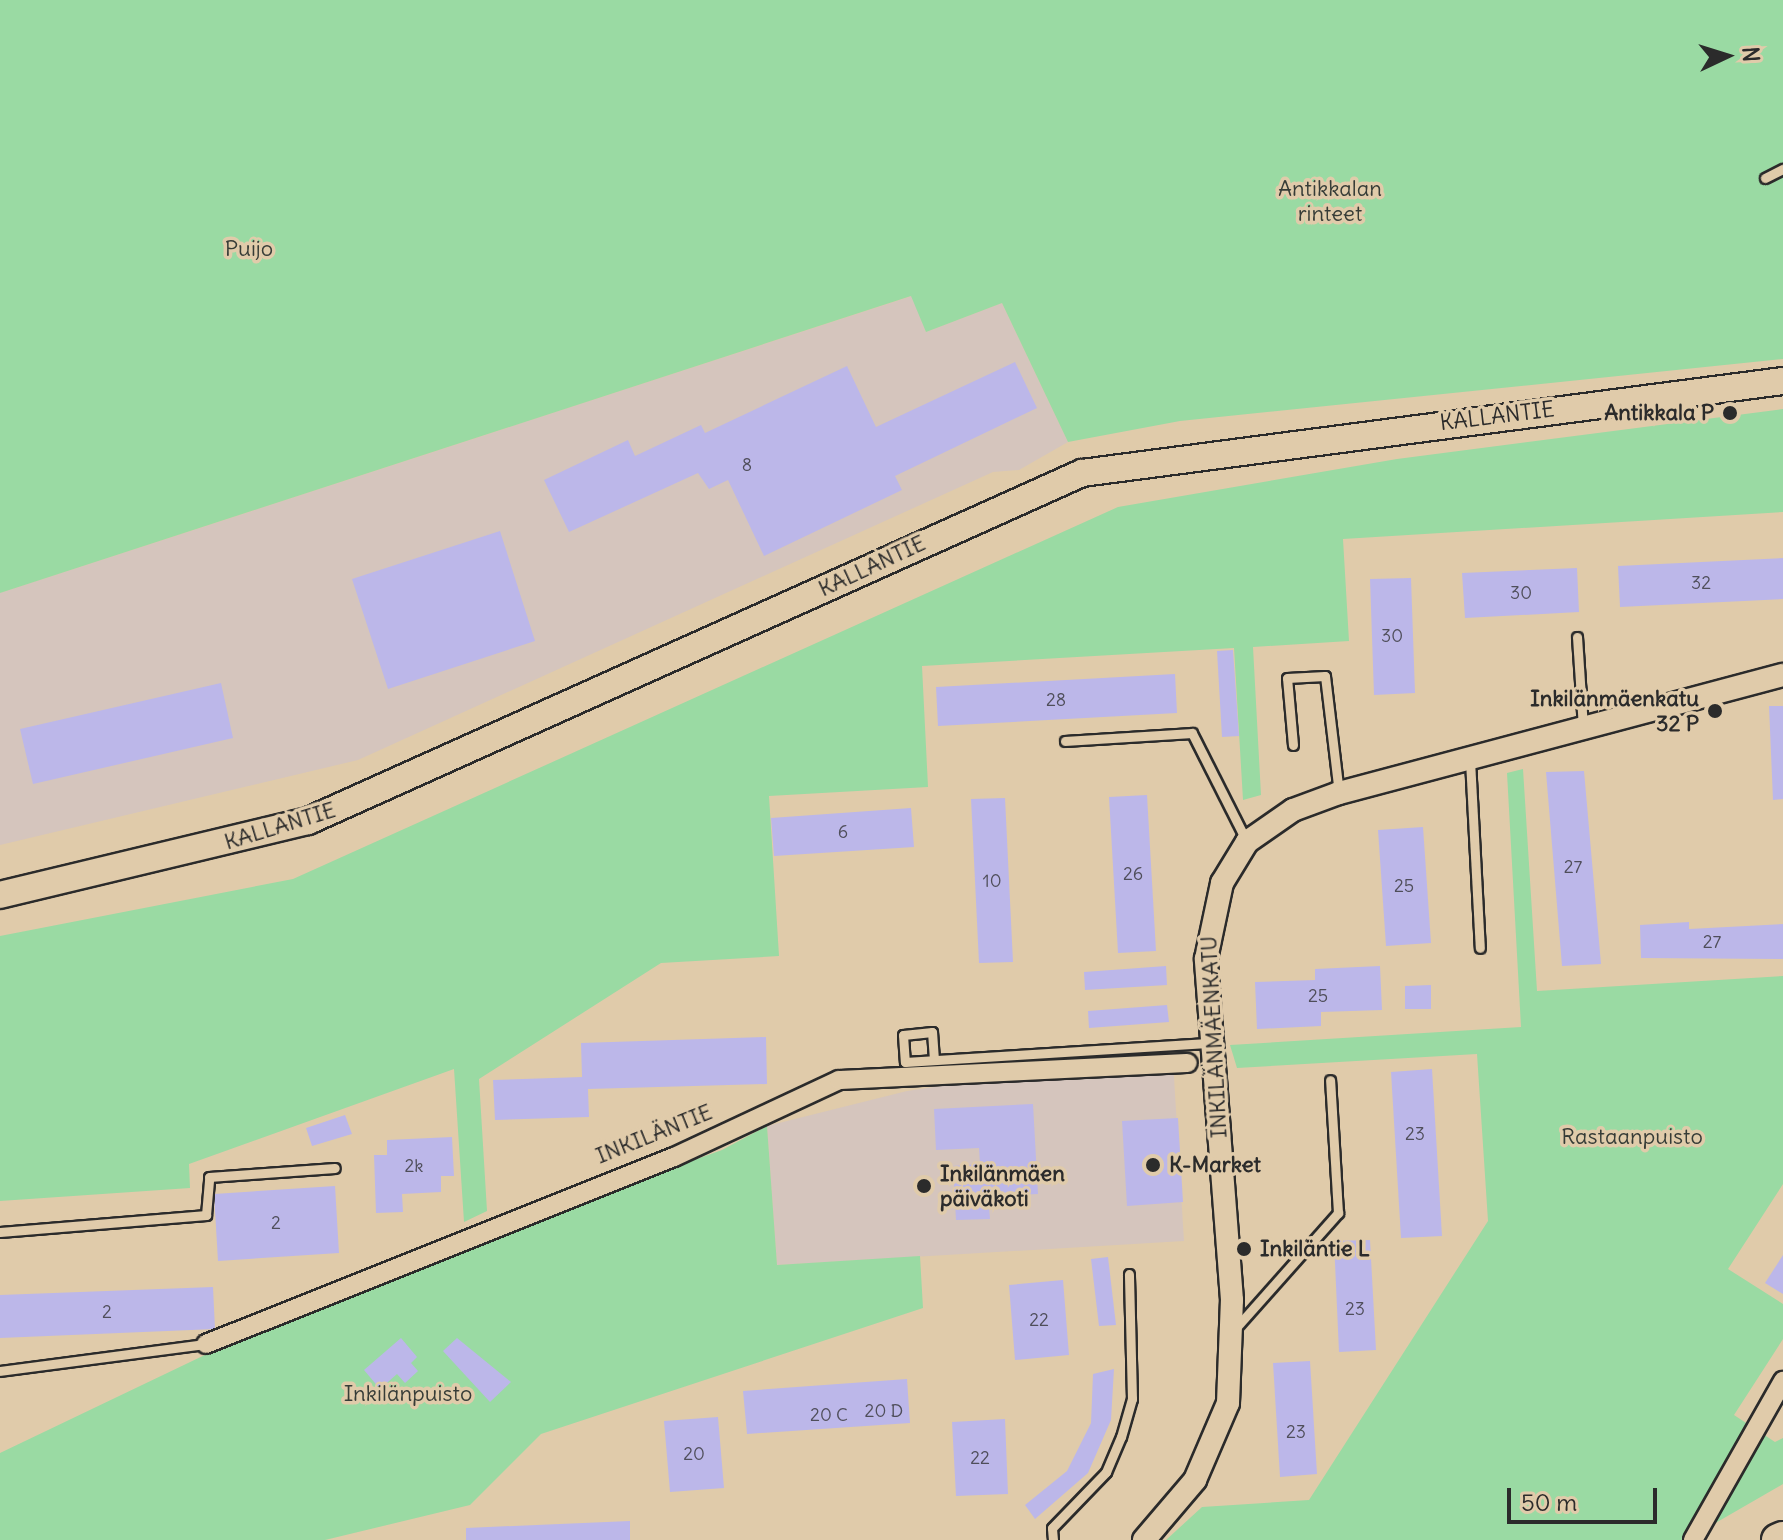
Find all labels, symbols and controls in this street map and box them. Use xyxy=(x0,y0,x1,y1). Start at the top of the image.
north arrow xyxy=(1687,16,1767,96)
text: N xyxy=(1736,46,1765,63)
park label: Antikkalan rinteet xyxy=(1278,175,1382,226)
park label: Puijo xyxy=(225,236,273,262)
street label: KALLANTIE xyxy=(1438,396,1556,436)
place label: Antikkala P xyxy=(1604,400,1714,426)
marker: Antikkala P xyxy=(1721,404,1739,422)
house number: 8 xyxy=(742,454,752,476)
street label: KALLANTIE xyxy=(814,530,930,602)
house number: 32 xyxy=(1691,572,1711,594)
house number: 30 xyxy=(1510,582,1532,604)
house number: 30 xyxy=(1381,625,1403,647)
place label: Inkilänmäenkatu 32 P xyxy=(1530,685,1699,736)
house number: 28 xyxy=(1046,689,1066,711)
marker: Inkilänmäenkatu 32 P xyxy=(1706,702,1724,720)
street label: KALLANTIE xyxy=(221,797,339,855)
house number: 6 xyxy=(838,821,848,843)
house number: 27 xyxy=(1564,856,1582,878)
house number: 26 xyxy=(1123,863,1143,885)
house number: 10 xyxy=(983,870,1001,892)
house number: 25 xyxy=(1394,875,1414,897)
house number: 27 xyxy=(1703,931,1721,953)
street label: INKILÄNMÄENKATU xyxy=(1196,935,1232,1139)
house number: 25 xyxy=(1308,985,1328,1007)
street label: INKILÄNTIE xyxy=(592,1099,716,1169)
house number: 23 xyxy=(1405,1123,1425,1145)
park label: Rastaanpuisto xyxy=(1561,1124,1703,1150)
place label: K-Market xyxy=(1169,1152,1261,1178)
house number: 2k xyxy=(404,1155,424,1177)
marker: K-Market xyxy=(1144,1156,1162,1174)
place label: Inkilänmäen päiväkoti xyxy=(940,1160,1065,1212)
marker: Inkilänmäen päiväkoti xyxy=(915,1177,933,1195)
house number: 2 xyxy=(271,1212,281,1234)
place label: Inkiläntie L xyxy=(1260,1236,1370,1262)
marker: Inkiläntie L xyxy=(1235,1240,1253,1258)
house number: 23 xyxy=(1345,1298,1365,1320)
house number: 2 xyxy=(102,1301,112,1323)
house number: 22 xyxy=(1029,1309,1049,1331)
park label: Inkilänpuisto xyxy=(344,1381,472,1407)
house number: 20 D xyxy=(865,1400,903,1422)
house number: 20 C xyxy=(810,1404,848,1426)
house number: 23 xyxy=(1286,1421,1306,1443)
house number: 20 xyxy=(683,1443,705,1465)
house number: 22 xyxy=(970,1447,990,1469)
scale bar xyxy=(1511,1472,1661,1522)
text: 50 m xyxy=(1521,1487,1577,1517)

